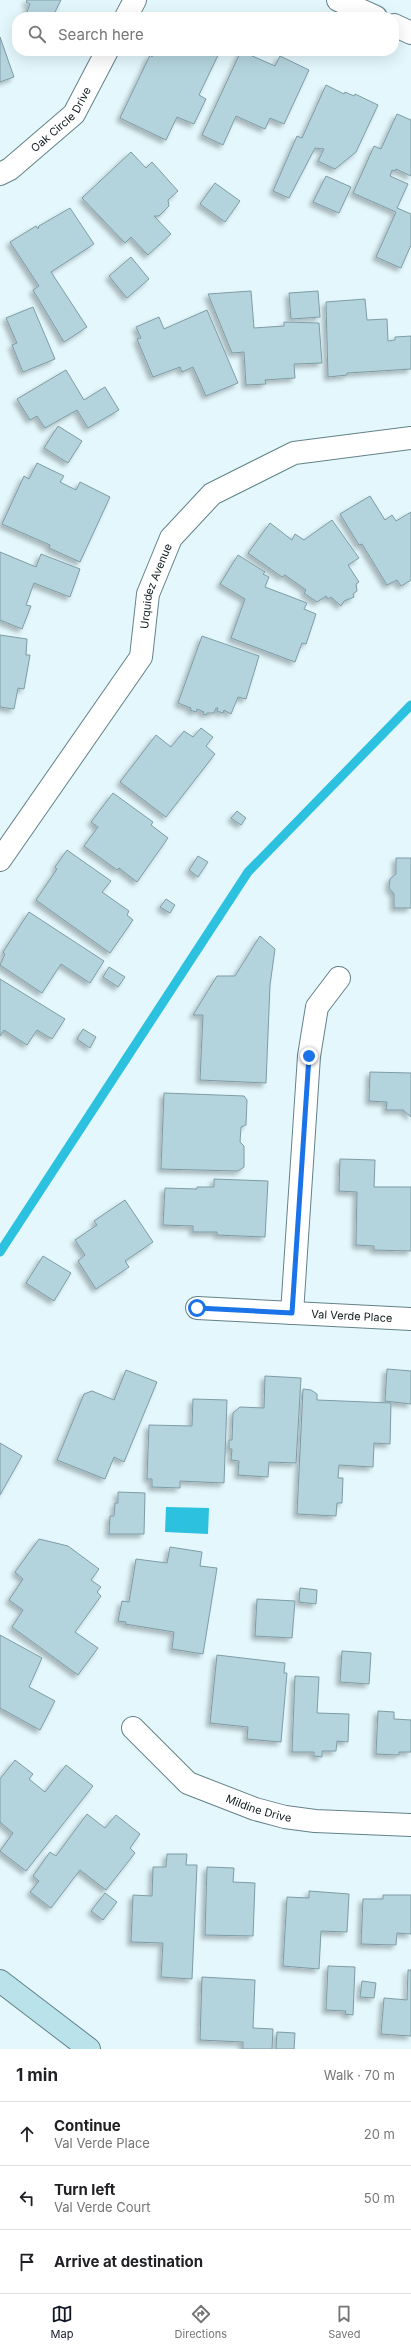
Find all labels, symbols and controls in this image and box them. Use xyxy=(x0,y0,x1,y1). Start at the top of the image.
search box xyxy=(12,12,399,56)
icon: search xyxy=(26,23,48,45)
text: Search here xyxy=(58,25,144,44)
street label: Oak Circle Drive xyxy=(28,85,94,155)
street label: Urquidez Avenue xyxy=(137,541,175,630)
route end xyxy=(300,1047,318,1065)
route start xyxy=(188,1299,206,1317)
street label: Val Verde Place xyxy=(311,1307,393,1325)
street label: Mildine Drive xyxy=(224,1791,292,1825)
text: 1 min xyxy=(16,2065,58,2085)
text: Walk · 70 m xyxy=(324,2067,395,2083)
text: Continue xyxy=(54,2116,121,2135)
icon: ahead xyxy=(16,2123,38,2145)
text: 20 m xyxy=(364,2126,395,2142)
text: Val Verde Place xyxy=(54,2135,150,2151)
text: Turn left xyxy=(54,2180,115,2199)
icon: left xyxy=(16,2187,38,2209)
text: 50 m xyxy=(364,2190,395,2206)
text: Val Verde Court xyxy=(54,2199,151,2215)
icon: arrive xyxy=(16,2251,38,2273)
text: Arrive at destination xyxy=(54,2252,203,2271)
tab: Map xyxy=(51,2303,73,2341)
tab: Directions xyxy=(175,2303,227,2341)
tab: Saved xyxy=(328,2303,360,2341)

